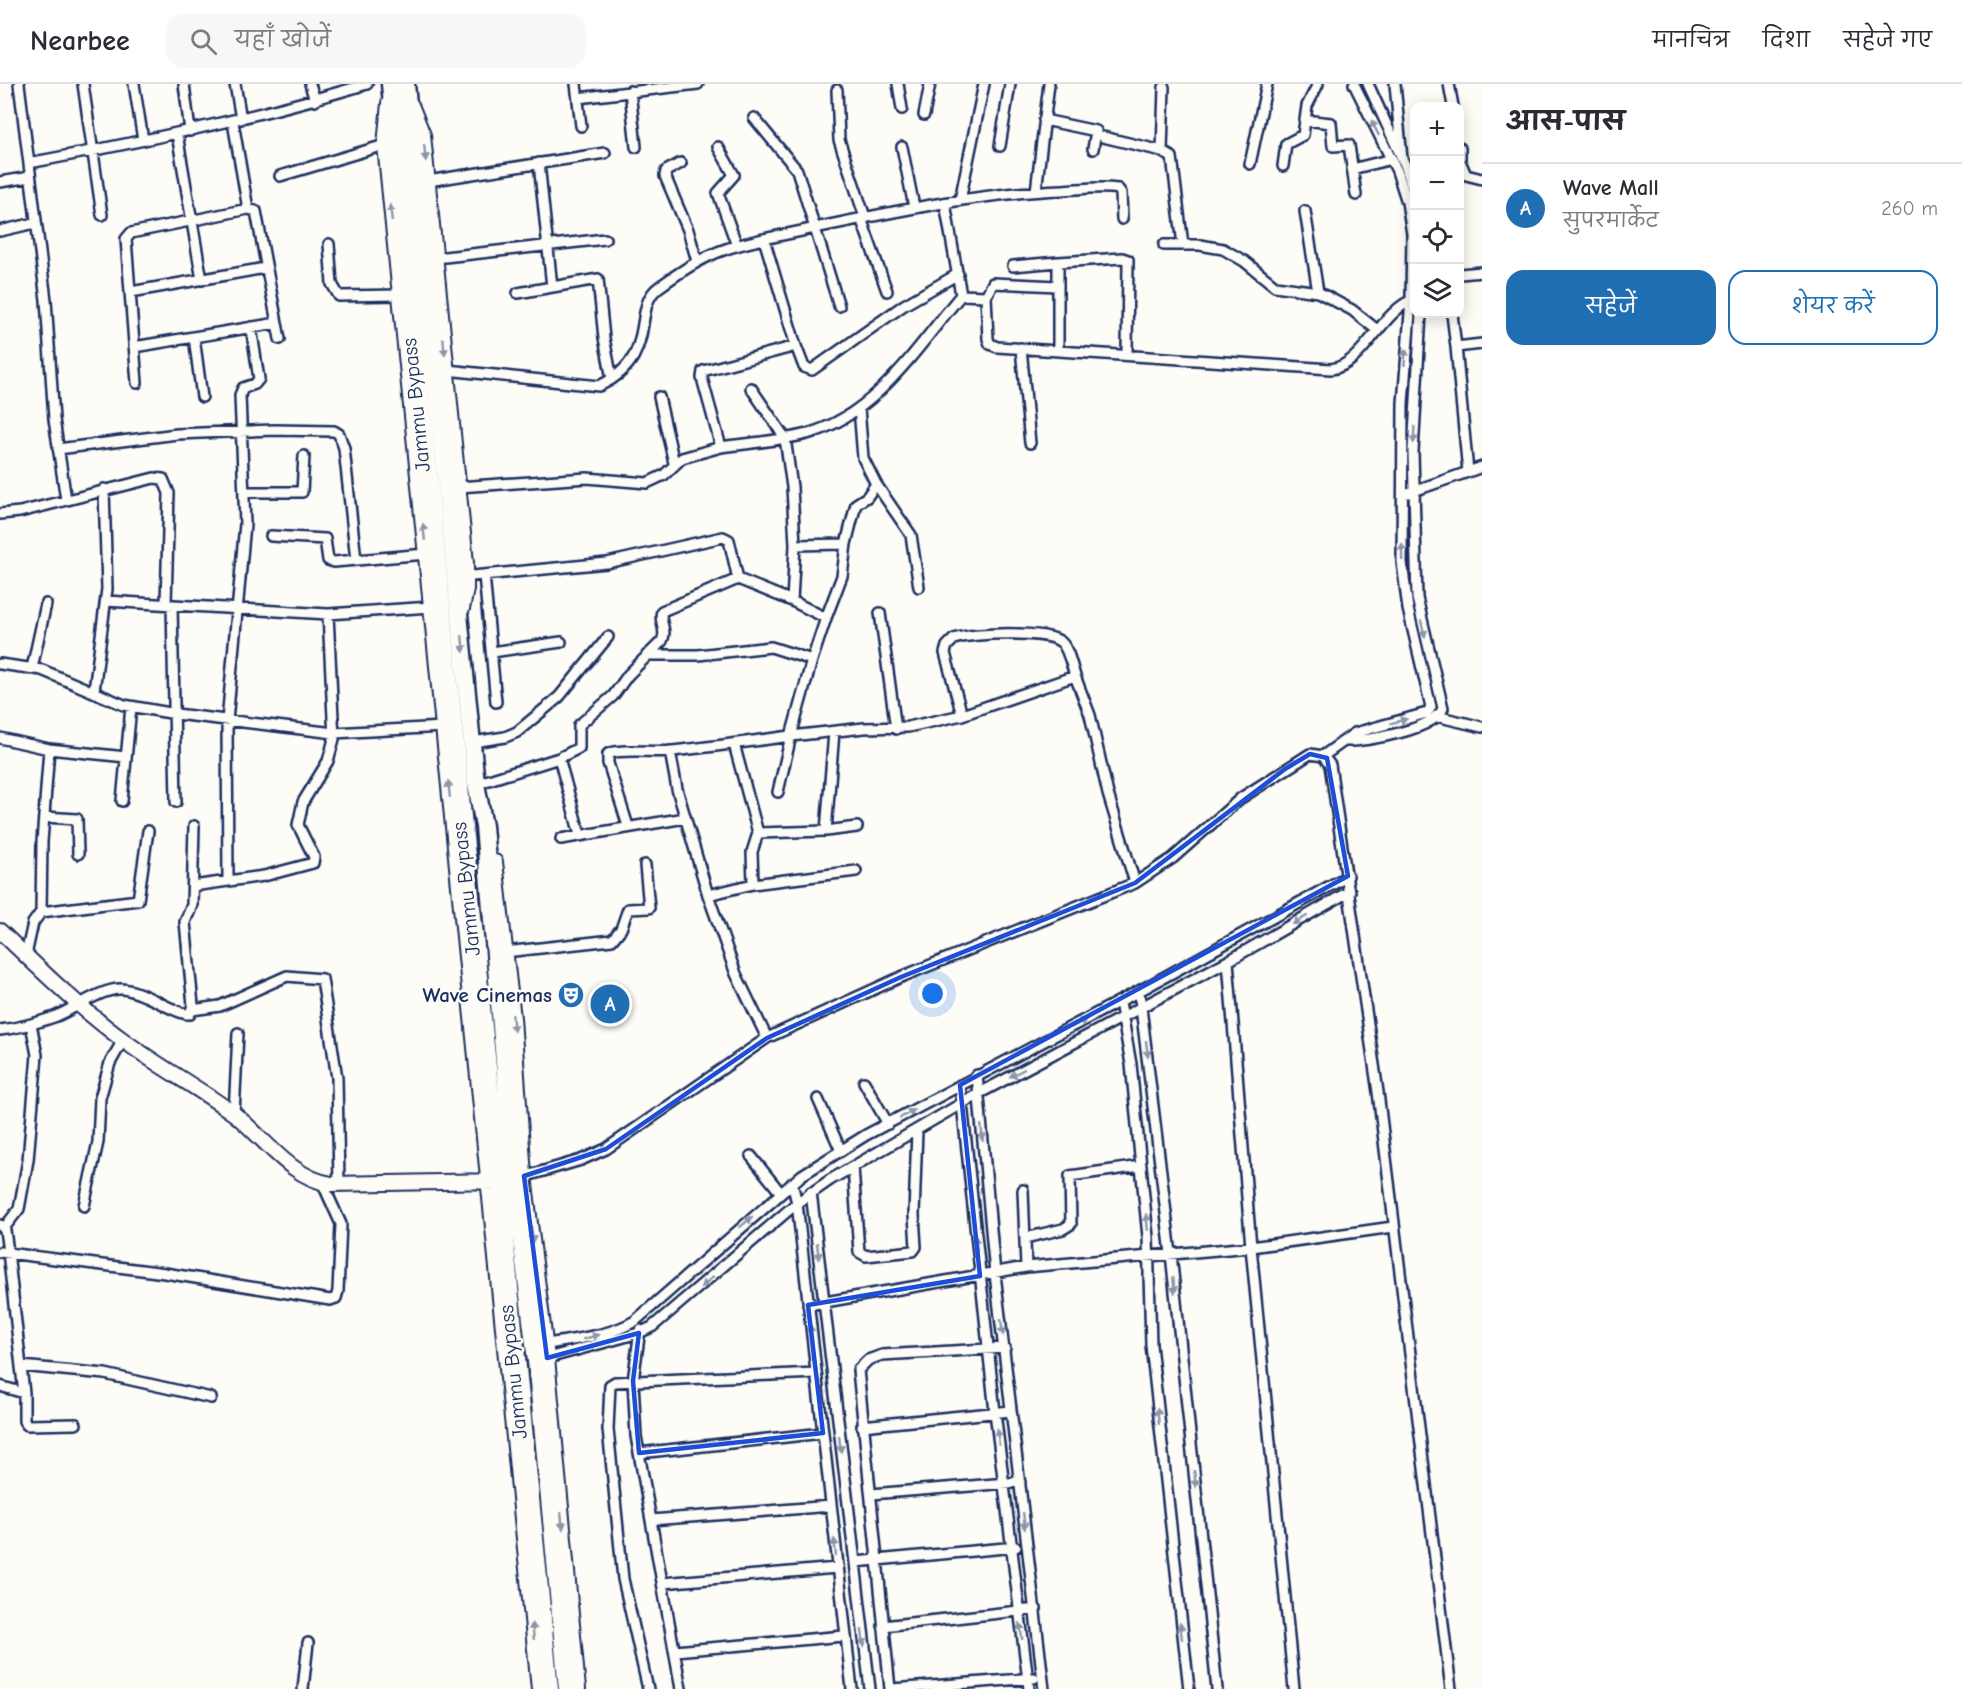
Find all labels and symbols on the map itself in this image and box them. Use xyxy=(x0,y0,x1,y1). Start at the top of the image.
one-way arrow xyxy=(1370,119,1379,136)
one-way arrow xyxy=(420,144,429,163)
one-way arrow xyxy=(387,203,396,222)
street label: Jammu Bypass xyxy=(397,337,435,473)
one-way arrow xyxy=(439,338,449,357)
one-way arrow xyxy=(1401,347,1410,366)
one-way arrow xyxy=(1410,425,1419,444)
one-way arrow xyxy=(419,523,429,542)
one-way arrow xyxy=(1397,542,1407,561)
one-way arrow xyxy=(1419,620,1429,638)
one-way arrow xyxy=(458,634,468,653)
one-way arrow xyxy=(1390,716,1408,725)
one-way arrow xyxy=(444,779,454,798)
street label: Jammu Bypass xyxy=(447,821,485,957)
one-way arrow xyxy=(1291,915,1308,925)
your location xyxy=(918,979,947,1008)
theatre icon: Wave Cinemas xyxy=(556,980,586,1010)
pin: A xyxy=(590,982,630,1026)
place label: Wave Cinemas xyxy=(422,983,552,1007)
one-way arrow xyxy=(508,1014,518,1033)
one-way arrow xyxy=(1070,1018,1088,1028)
one-way arrow xyxy=(1142,1040,1151,1059)
one-way arrow xyxy=(1009,1068,1026,1078)
one-way arrow xyxy=(898,1109,915,1119)
one-way arrow xyxy=(977,1124,987,1143)
one-way arrow xyxy=(1142,1212,1152,1231)
one-way arrow xyxy=(738,1216,753,1229)
one-way arrow xyxy=(527,1225,537,1244)
one-way arrow xyxy=(971,1234,981,1253)
one-way arrow xyxy=(813,1241,823,1260)
one-way arrow xyxy=(700,1275,715,1288)
one-way arrow xyxy=(1169,1275,1179,1294)
street label: Jammu Bypass xyxy=(494,1304,532,1440)
one-way arrow xyxy=(997,1318,1007,1337)
one-way arrow xyxy=(806,1323,816,1342)
one-way arrow xyxy=(582,1331,601,1341)
one-way arrow xyxy=(1153,1407,1163,1426)
one-way arrow xyxy=(994,1428,1003,1447)
one-way arrow xyxy=(835,1435,845,1454)
one-way arrow xyxy=(1190,1469,1199,1488)
one-way arrow xyxy=(557,1512,567,1531)
one-way arrow xyxy=(1020,1512,1029,1531)
one-way arrow xyxy=(830,1538,840,1557)
one-way arrow xyxy=(528,1621,538,1640)
one-way arrow xyxy=(1017,1621,1026,1640)
one-way arrow xyxy=(1176,1621,1186,1640)
one-way arrow xyxy=(859,1629,868,1648)

